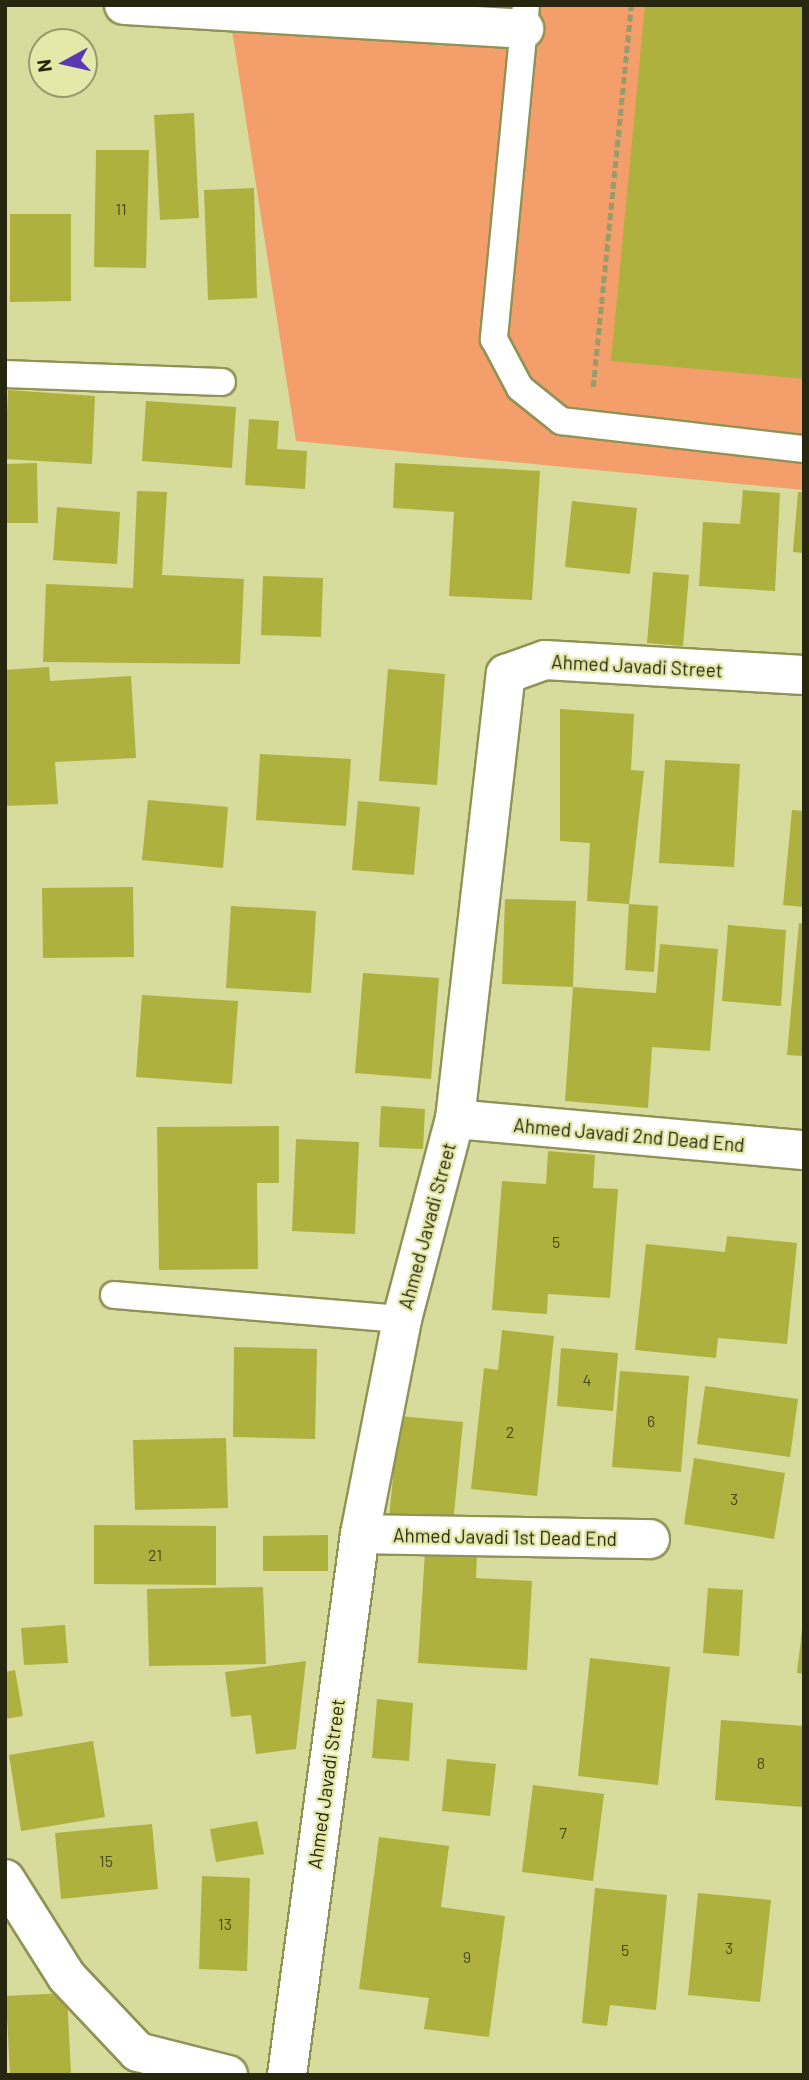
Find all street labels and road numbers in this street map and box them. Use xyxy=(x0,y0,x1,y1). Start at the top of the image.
street label: Ahmed Javadi Street xyxy=(551,650,723,682)
street label: Ahmed Javadi 2nd Dead End xyxy=(513,1114,745,1156)
street label: Ahmed Javadi Street xyxy=(394,1140,460,1312)
street label: Ahmed Javadi 1st Dead End xyxy=(393,1524,617,1550)
street label: Ahmed Javadi Street xyxy=(303,1697,349,1871)

